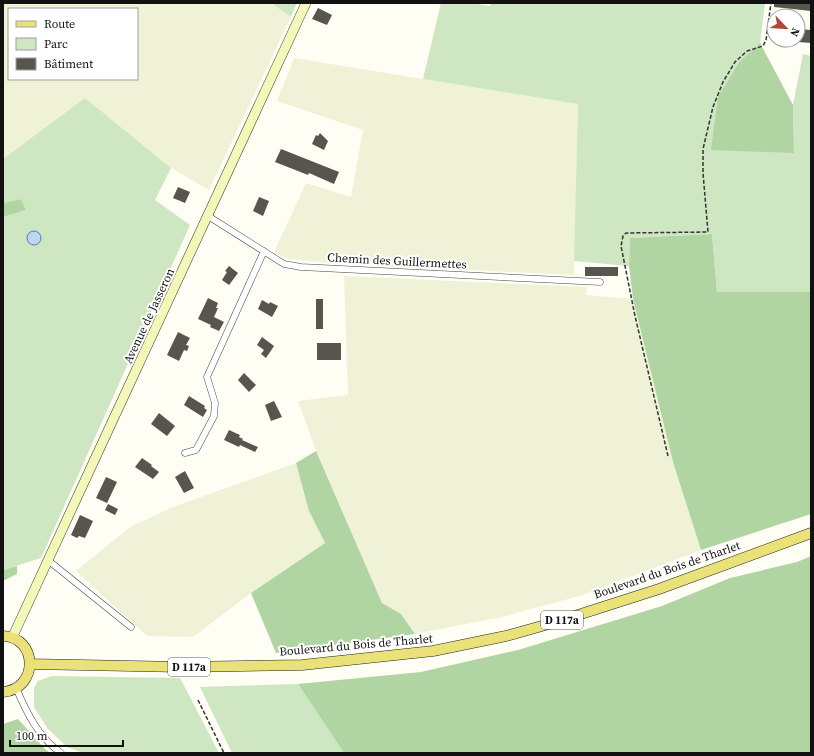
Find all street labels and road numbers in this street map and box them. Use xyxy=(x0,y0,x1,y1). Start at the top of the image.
street label: Chemin des Guillermettes xyxy=(327,249,467,273)
street label: Avenue de Jasseron xyxy=(120,266,178,366)
street label: Boulevard du Bois de Tharlet xyxy=(592,537,742,603)
road number: D 117a xyxy=(541,611,583,629)
street label: Boulevard du Bois de Tharlet xyxy=(279,630,433,660)
road number: D 117a xyxy=(168,658,210,676)

